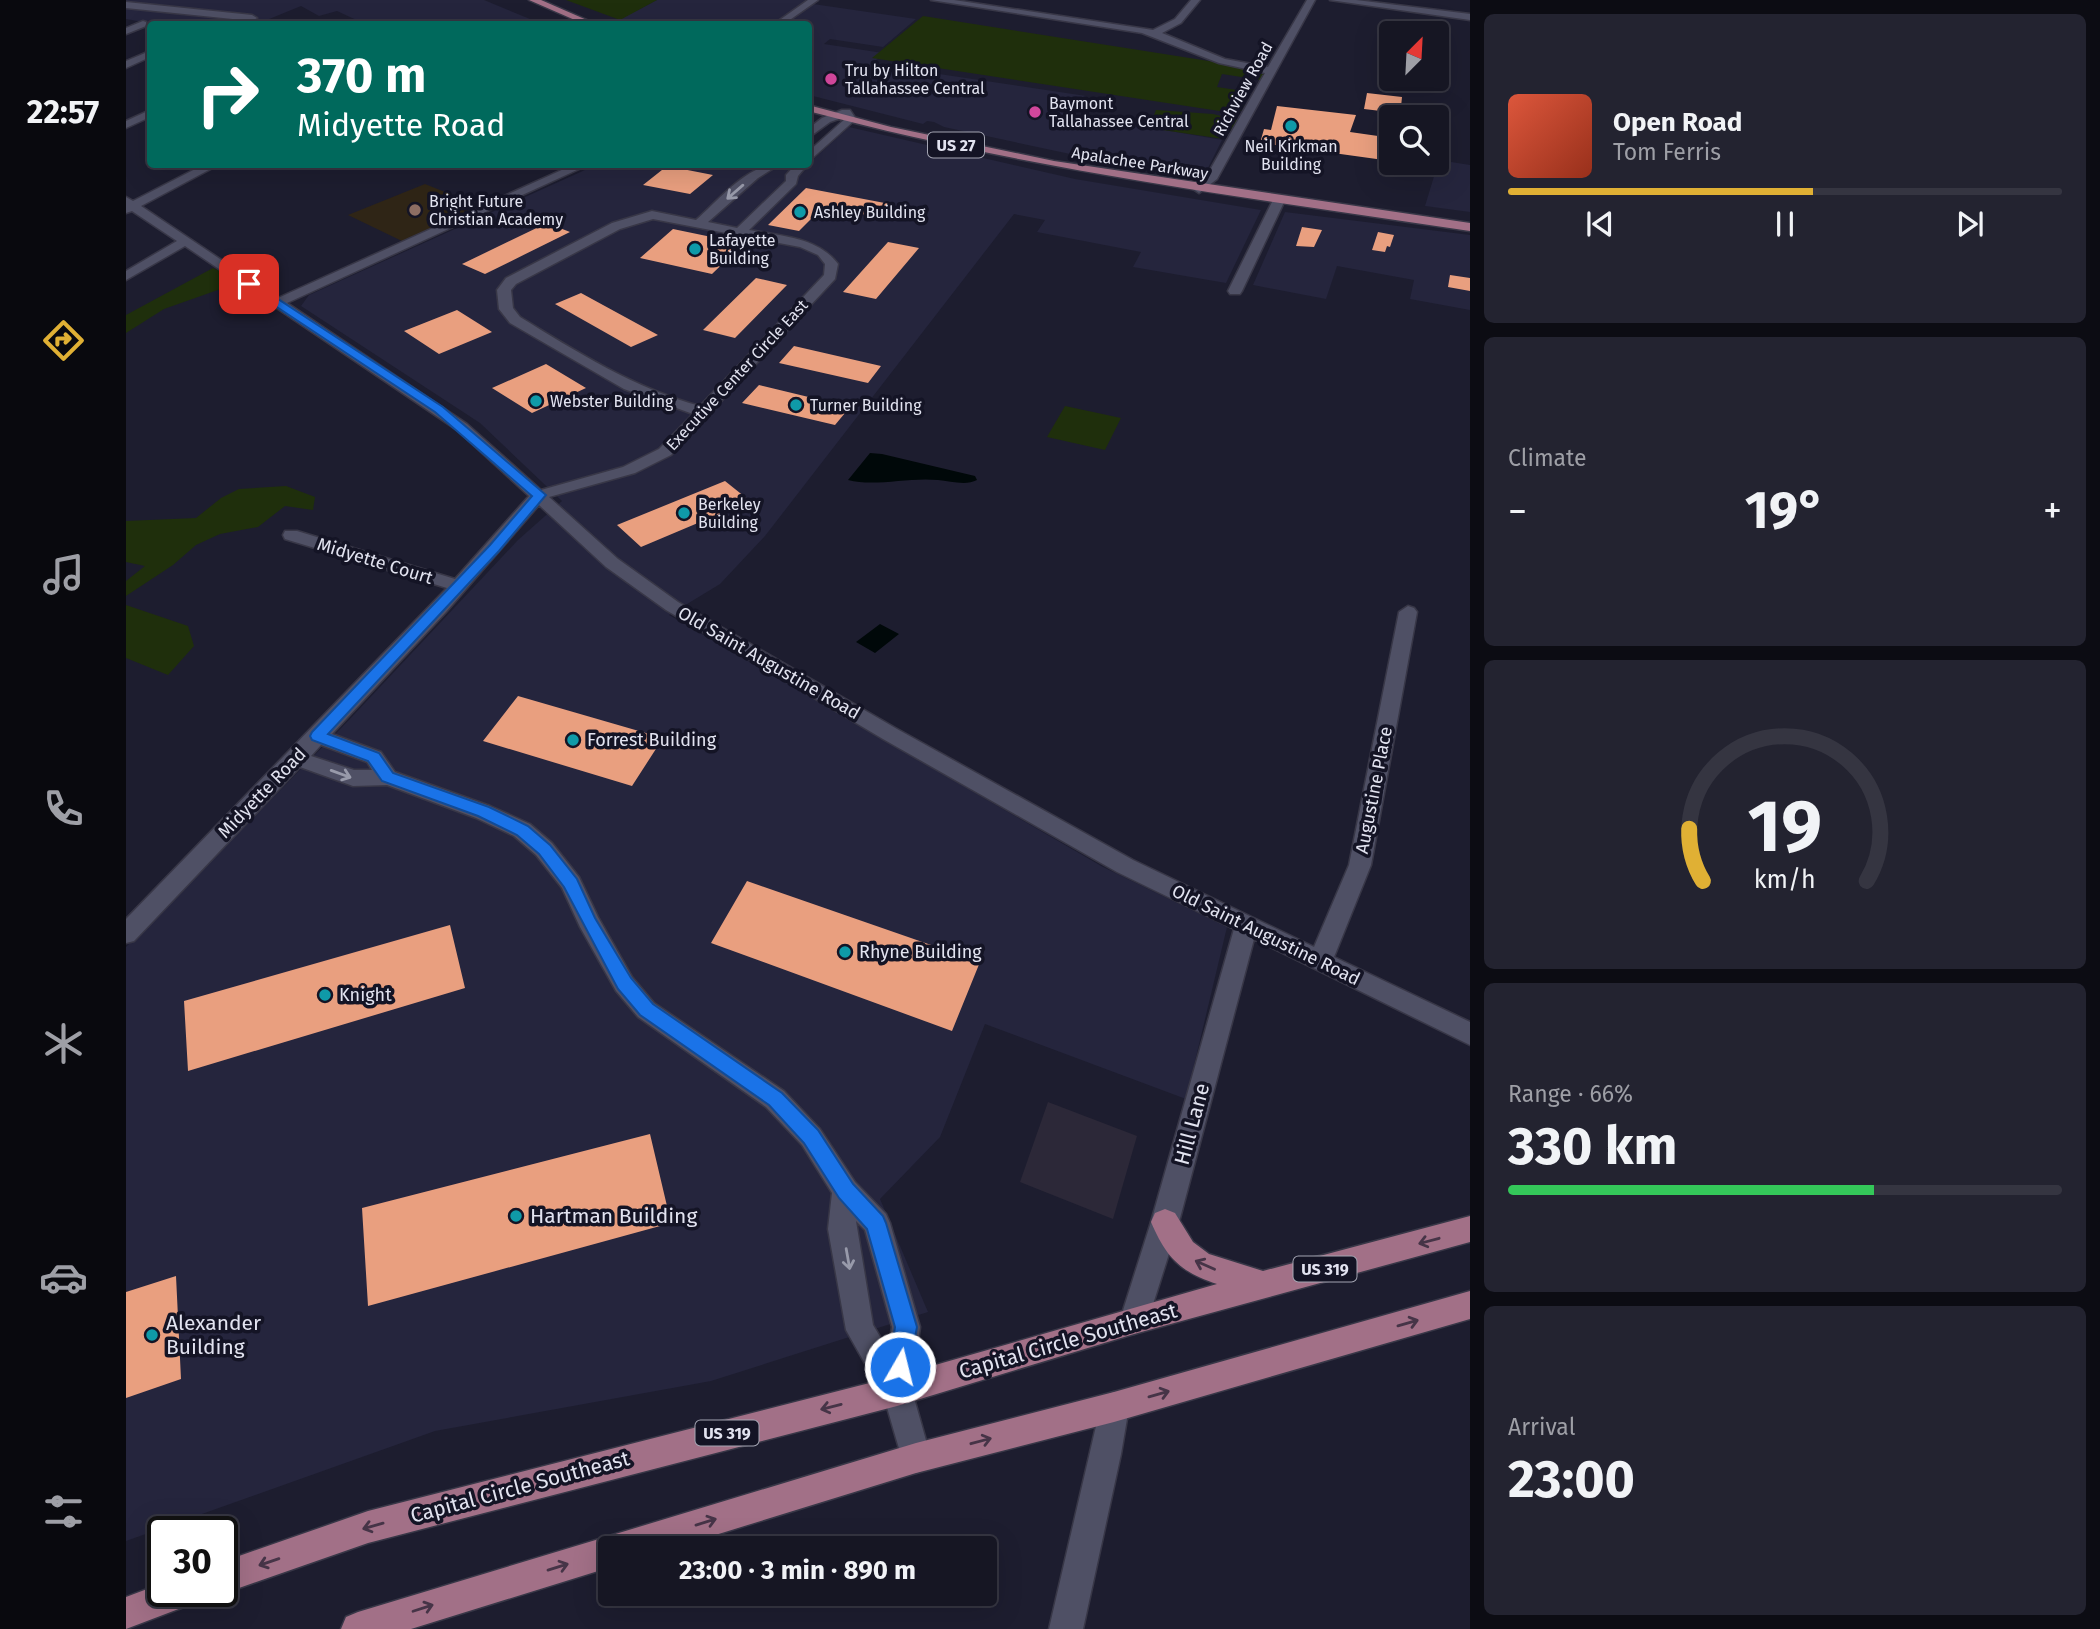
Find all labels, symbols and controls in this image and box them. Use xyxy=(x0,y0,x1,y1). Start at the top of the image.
north arrow xyxy=(1379,21,1449,91)
map controls xyxy=(1379,21,1449,175)
street label: Richview Road xyxy=(1209,39,1277,139)
text: 370 m xyxy=(297,46,426,105)
icon: right xyxy=(182,49,273,140)
place label: Tru by Hilton Tallahassee Central xyxy=(845,61,985,98)
marker: Tru by Hilton Tallahassee Central xyxy=(823,71,839,87)
text: 22:57 xyxy=(27,93,99,131)
place label: Baymont Tallahassee Central xyxy=(1049,94,1189,131)
marker: Baymont Tallahassee Central xyxy=(1027,104,1043,120)
button: search xyxy=(1379,105,1449,175)
text: Midyette Road xyxy=(297,106,505,144)
text: Open Road xyxy=(1613,107,1742,138)
marker: Neil Kirkman Building xyxy=(1283,118,1299,134)
road number: US 27 xyxy=(928,132,984,158)
place label: Neil Kirkman Building xyxy=(1244,137,1338,174)
text: Tom Ferris xyxy=(1613,138,1721,166)
street label: Apalachee Parkway xyxy=(1070,143,1210,183)
one-way arrow xyxy=(727,184,745,200)
place label: Bright Future Christian Academy xyxy=(429,192,563,229)
marker: Bright Future Christian Academy xyxy=(407,202,423,218)
place label: Ashley Building xyxy=(814,203,926,222)
marker: Ashley Building xyxy=(792,204,808,220)
icon: previous xyxy=(1581,205,1619,243)
icon: pause xyxy=(1766,205,1804,243)
icon: next xyxy=(1951,205,1989,243)
place label: Lafayette Building xyxy=(709,231,776,268)
marker: Lafayette Building xyxy=(687,241,703,257)
pin xyxy=(219,254,279,314)
icon: arrive xyxy=(230,265,268,303)
street label: Executive Center Circle East xyxy=(662,296,812,454)
icon: directions xyxy=(39,316,88,365)
place label: Webster Building xyxy=(550,392,674,411)
marker: Webster Building xyxy=(528,393,544,409)
place label: Turner Building xyxy=(810,396,922,415)
marker: Turner Building xyxy=(788,397,804,413)
text: Climate xyxy=(1508,444,1587,472)
text: 19° xyxy=(1745,479,1825,542)
text: − xyxy=(1508,488,1527,534)
text: + xyxy=(2043,488,2062,534)
place label: Berkeley Building xyxy=(698,495,761,532)
marker: Berkeley Building xyxy=(676,505,692,521)
street label: Midyette Court xyxy=(314,533,436,589)
icon: music xyxy=(39,550,88,599)
street label: Old Saint Augustine Road xyxy=(674,602,864,724)
street label: Augustine Place xyxy=(1351,725,1397,855)
place label: Forrest Building xyxy=(587,729,717,751)
marker: Forrest Building xyxy=(565,732,581,748)
street label: Midyette Road xyxy=(213,743,311,843)
one-way arrow xyxy=(329,769,351,781)
text: 19 xyxy=(1748,783,1822,870)
icon: phone xyxy=(39,784,88,833)
text: km/h xyxy=(1754,864,1816,894)
street label: Old Saint Augustine Road xyxy=(1168,880,1364,990)
place label: Rhyne Building xyxy=(859,941,982,963)
marker: Rhyne Building xyxy=(837,944,853,960)
place label: Knight xyxy=(339,984,392,1006)
marker: Knight xyxy=(317,987,333,1003)
icon: climate xyxy=(39,1019,88,1068)
street label: Hill Lane xyxy=(1169,1080,1215,1168)
text: Range · 66% xyxy=(1508,1080,1633,1108)
text: 330 km xyxy=(1508,1115,1677,1178)
place label: Hartman Building xyxy=(530,1203,697,1229)
marker: Hartman Building xyxy=(508,1208,524,1224)
one-way arrow xyxy=(1418,1235,1440,1248)
one-way arrow xyxy=(841,1247,855,1270)
icon: car xyxy=(39,1253,88,1302)
road number: US 319 xyxy=(1294,1256,1356,1282)
one-way arrow xyxy=(1195,1258,1216,1271)
street label: Capital Circle Southeast xyxy=(956,1297,1180,1385)
place label: Alexander Building xyxy=(166,1310,261,1360)
one-way arrow xyxy=(1397,1315,1419,1328)
marker: Alexander Building xyxy=(144,1327,160,1343)
position arrow xyxy=(863,1330,937,1404)
one-way arrow xyxy=(1148,1386,1170,1399)
one-way arrow xyxy=(820,1401,843,1414)
text: Arrival xyxy=(1508,1413,1575,1441)
road number: US 319 xyxy=(696,1420,758,1446)
one-way arrow xyxy=(969,1434,992,1447)
street label: Capital Circle Southeast xyxy=(408,1445,633,1529)
text: 23:00 xyxy=(1508,1448,1635,1511)
icon: filters xyxy=(39,1487,88,1536)
one-way arrow xyxy=(694,1514,716,1527)
speed limit sign: 30 xyxy=(147,1516,238,1607)
one-way arrow xyxy=(363,1520,385,1533)
text: 23:00 · 3 min · 890 m xyxy=(679,1555,916,1586)
one-way arrow xyxy=(258,1556,280,1569)
one-way arrow xyxy=(547,1559,569,1572)
one-way arrow xyxy=(412,1601,434,1614)

